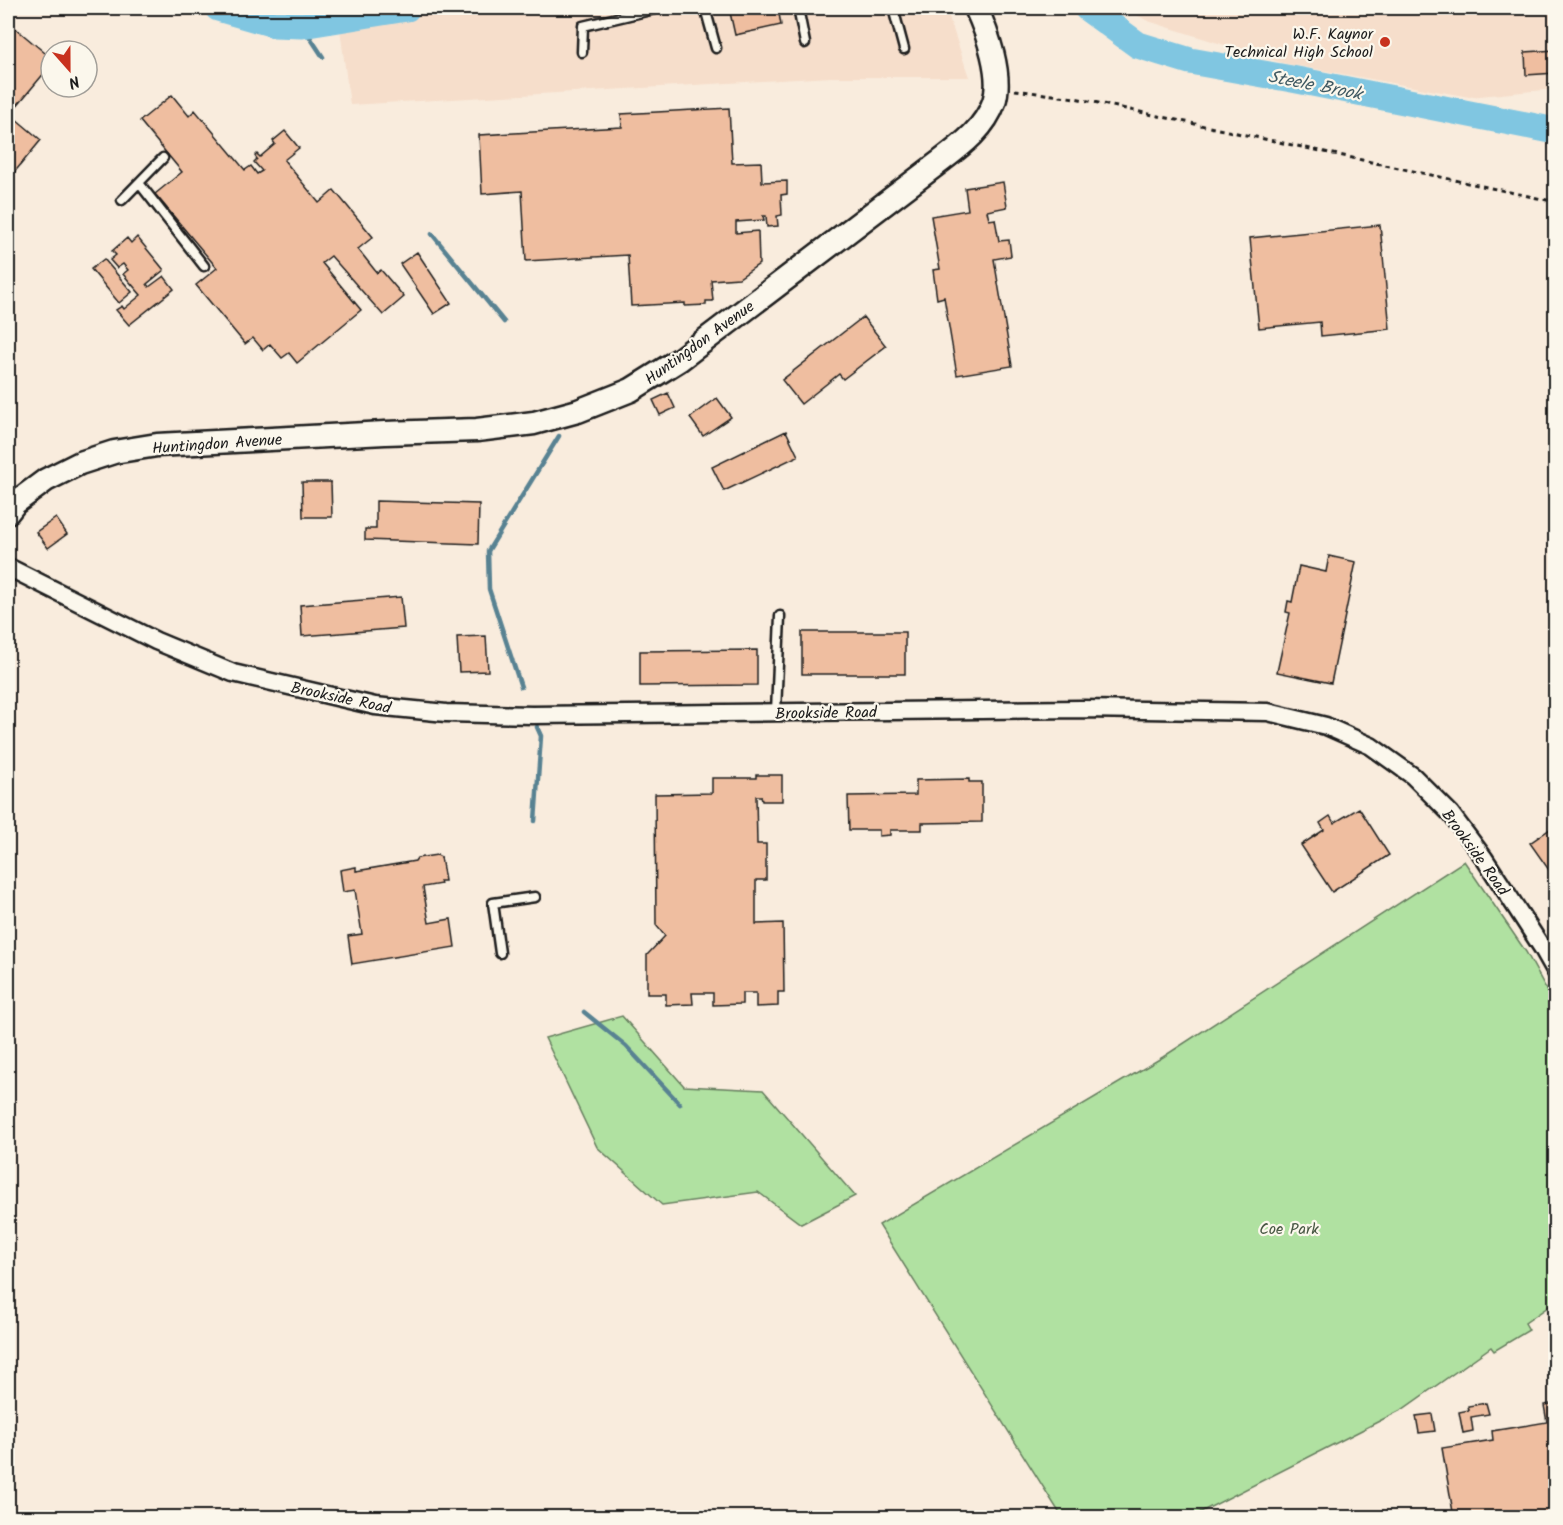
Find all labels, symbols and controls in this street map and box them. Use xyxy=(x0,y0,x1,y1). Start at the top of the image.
place label: W.F. Kaynor Technical High School xyxy=(1225,22,1375,65)
marker: W.F. Kaynor Technical High School xyxy=(1378,35,1392,49)
north arrow xyxy=(39,39,99,99)
water label: Steele Brook xyxy=(1265,63,1366,110)
text: N xyxy=(65,68,83,95)
street label: Huntingdon Avenue xyxy=(640,295,760,392)
street label: Huntingdon Avenue xyxy=(151,427,283,462)
street label: Brookside Road xyxy=(288,676,394,721)
street label: Brookside Road xyxy=(775,700,878,727)
street label: Brookside Road xyxy=(1435,804,1515,902)
park label: Coe Park xyxy=(1259,1217,1319,1242)

